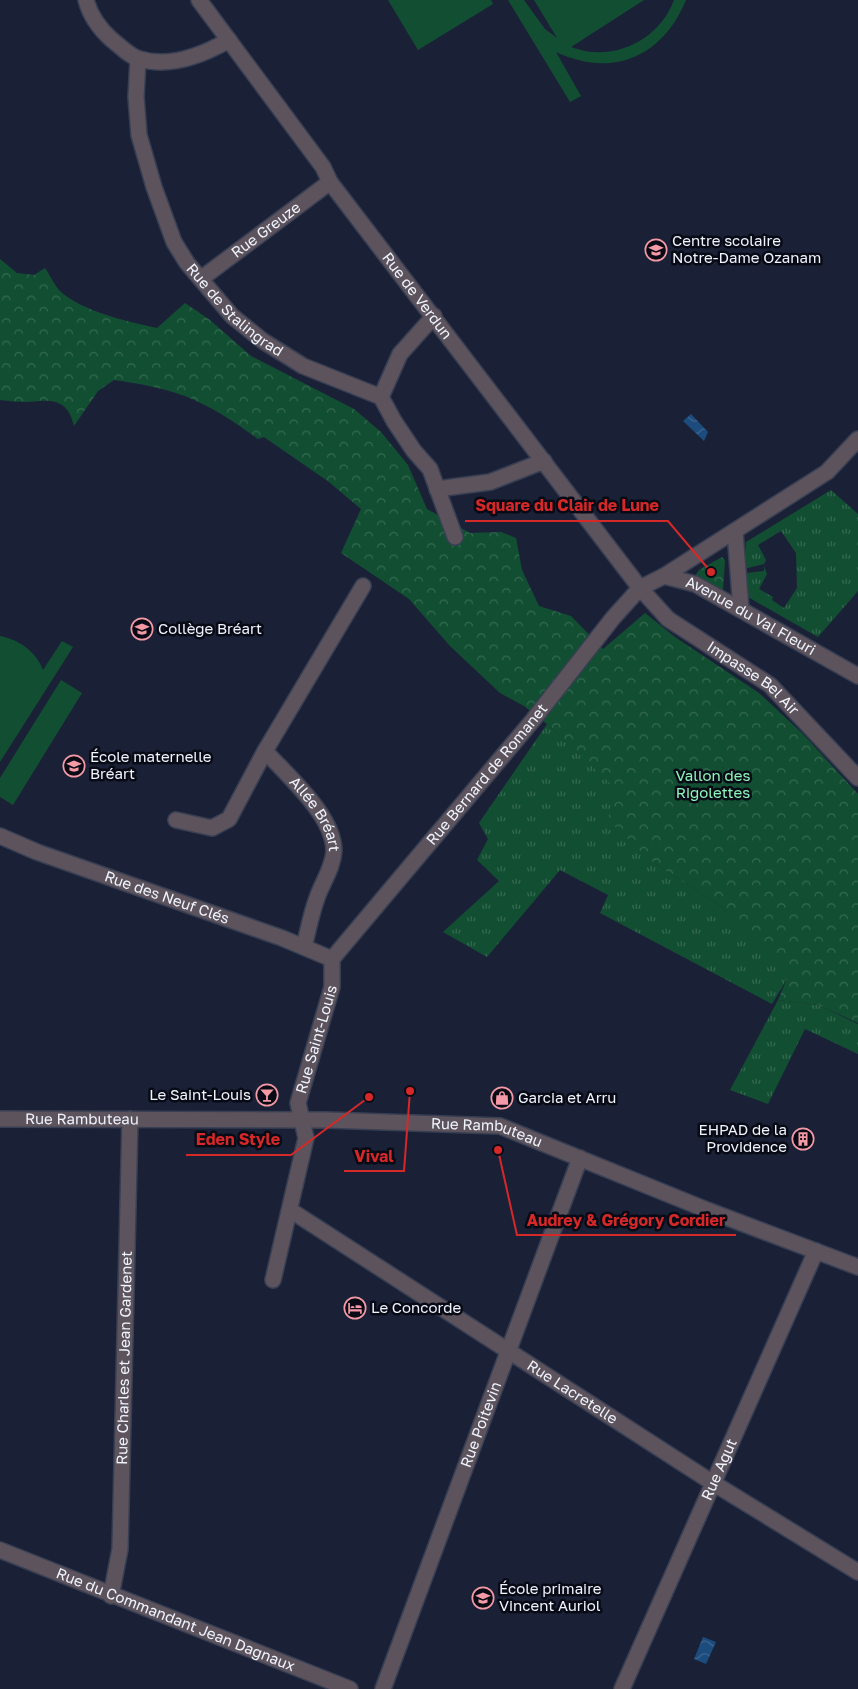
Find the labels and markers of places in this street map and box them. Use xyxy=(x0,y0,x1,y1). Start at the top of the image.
place label: Centre scolaire Notre-Dame Ozanam xyxy=(672,231,821,266)
school or university icon: Centre scolaire Notre-Dame Ozanam xyxy=(644,238,668,262)
callout: Square du Clair de Lune xyxy=(465,490,668,521)
school or university icon: Collège Bréart xyxy=(130,617,154,641)
place label: Collège Bréart xyxy=(158,619,262,637)
place label: École maternelle Bréart xyxy=(90,747,212,782)
school or university icon: École maternelle Bréart xyxy=(62,754,86,778)
bar icon: Le Saint-Louis xyxy=(255,1083,279,1107)
place label: Le Saint-Louis xyxy=(149,1085,251,1103)
shop icon: Garcia et Arru xyxy=(490,1086,514,1110)
place label: Garcia et Arru xyxy=(518,1088,616,1106)
place label: EHPAD de la Providence xyxy=(699,1120,787,1155)
callout: Eden Style xyxy=(186,1124,291,1155)
building icon: EHPAD de la Providence xyxy=(791,1127,815,1151)
callout: Vival xyxy=(344,1140,404,1171)
callout: Audrey & Grégory Cordier xyxy=(517,1204,736,1235)
hotel icon: Le Concorde xyxy=(343,1296,367,1320)
place label: Le Concorde xyxy=(371,1298,461,1316)
place label: École primaire Vincent Auriol xyxy=(499,1579,602,1614)
school or university icon: École primaire Vincent Auriol xyxy=(471,1586,495,1610)

